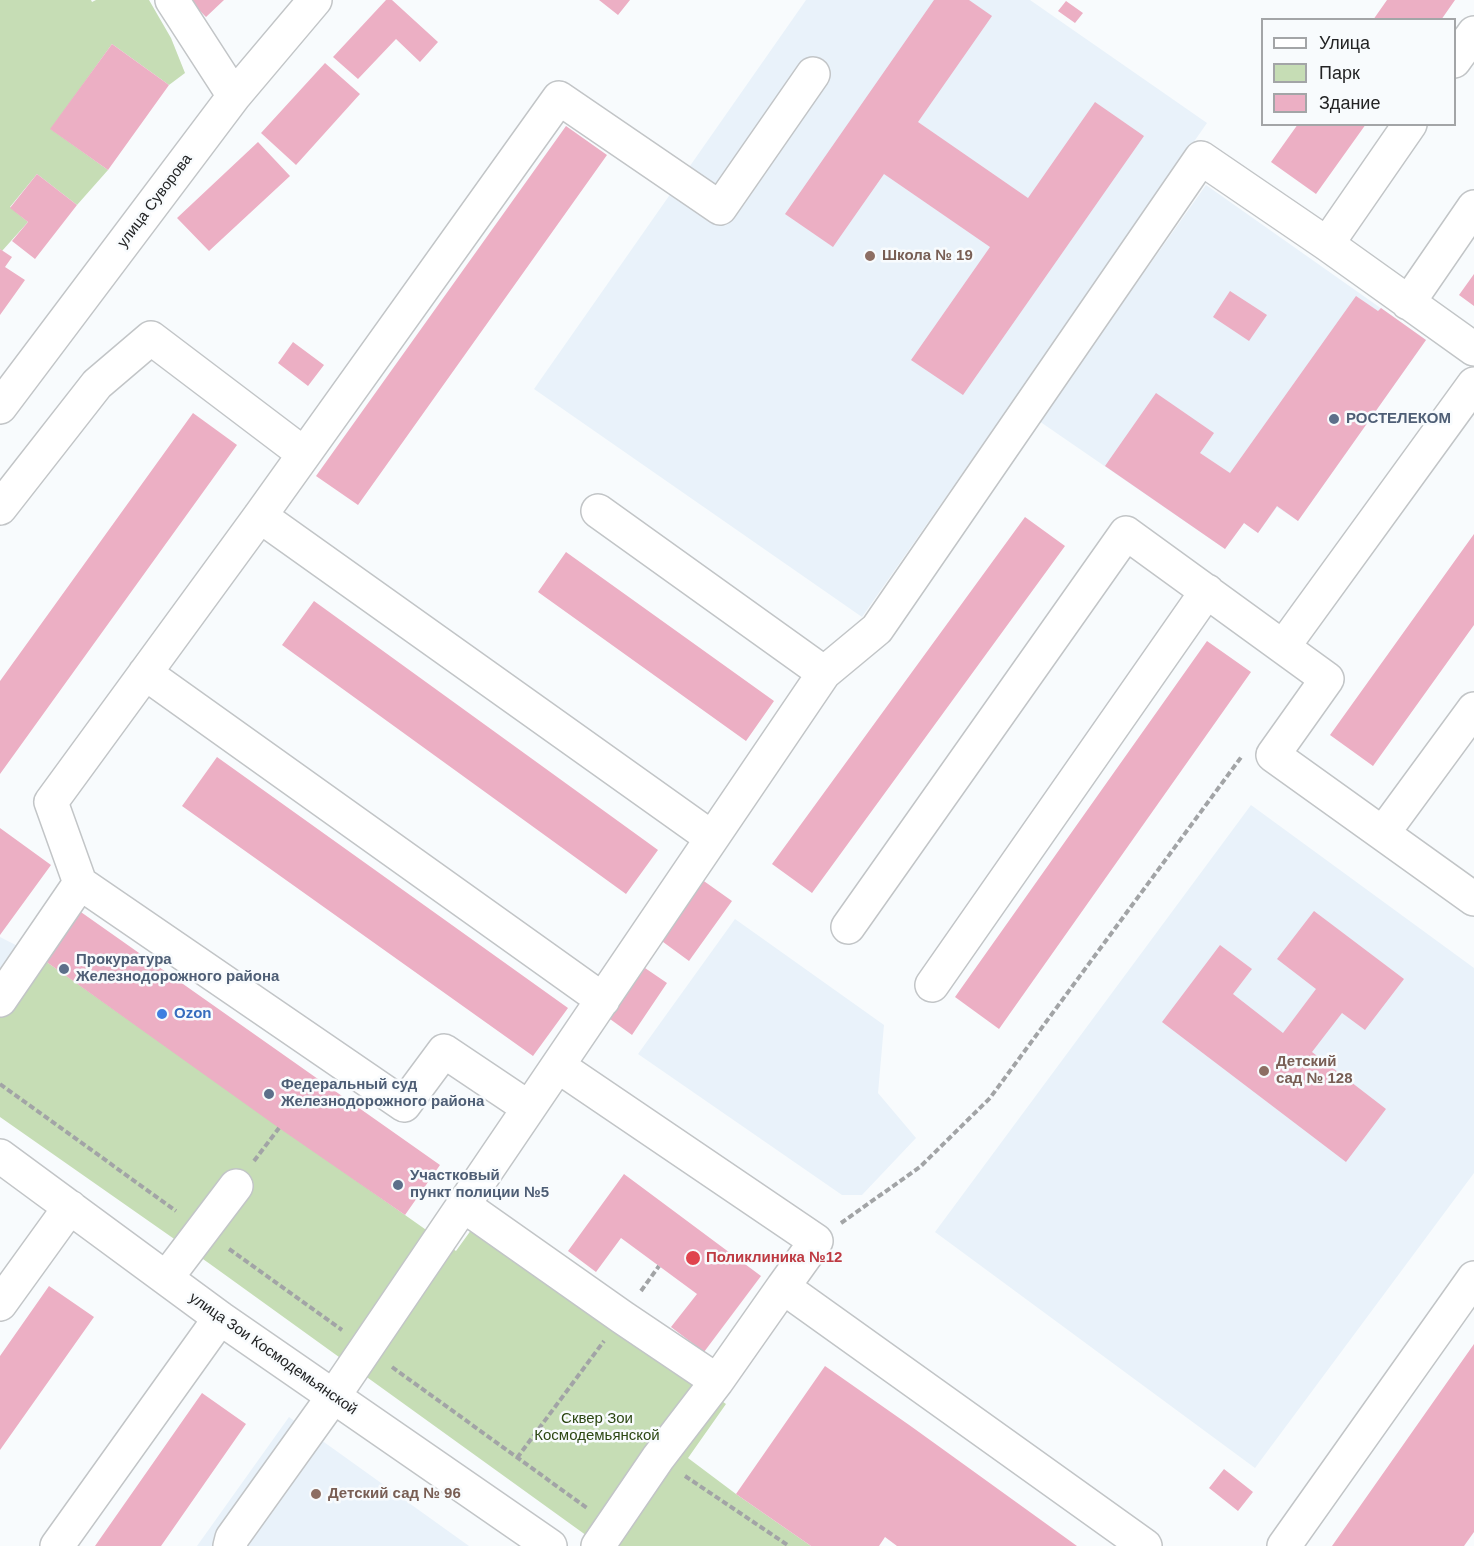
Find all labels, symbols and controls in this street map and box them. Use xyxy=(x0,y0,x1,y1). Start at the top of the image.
legend xyxy=(1261,18,1456,126)
text: Улица xyxy=(1319,33,1370,53)
text: Парк xyxy=(1319,63,1360,83)
text: Здание xyxy=(1319,93,1380,113)
street label: улица Суворова xyxy=(114,151,196,251)
place label: Школа № 19 xyxy=(882,247,973,265)
marker: Школа № 19 xyxy=(863,249,877,263)
place label: РОСТЕЛЕКОМ xyxy=(1346,410,1451,428)
marker: РОСТЕЛЕКОМ xyxy=(1327,412,1341,426)
place label: Прокуратура Железнодорожного района xyxy=(76,951,279,986)
marker: Прокуратура Железнодорожного района xyxy=(57,962,71,976)
place label: Ozon xyxy=(174,1005,211,1023)
marker: Ozon xyxy=(155,1007,169,1021)
place label: Детский сад № 128 xyxy=(1276,1053,1352,1088)
marker: Детский сад № 128 xyxy=(1257,1064,1271,1078)
place label: Федеральный суд Железнодорожного района xyxy=(281,1076,484,1111)
marker: Федеральный суд Железнодорожного района xyxy=(262,1087,276,1101)
place label: Участковый пункт полиции №5 xyxy=(410,1167,549,1202)
marker: Участковый пункт полиции №5 xyxy=(391,1178,405,1192)
marker: Поликлиника №12 xyxy=(684,1249,702,1267)
place label: Поликлиника №12 xyxy=(706,1249,842,1267)
street label: улица Зои Космодемьянской xyxy=(186,1289,360,1419)
park label: Сквер Зои Космодемьянской xyxy=(534,1410,660,1445)
place label: Детский сад № 96 xyxy=(328,1485,461,1503)
marker: Детский сад № 96 xyxy=(309,1487,323,1501)

